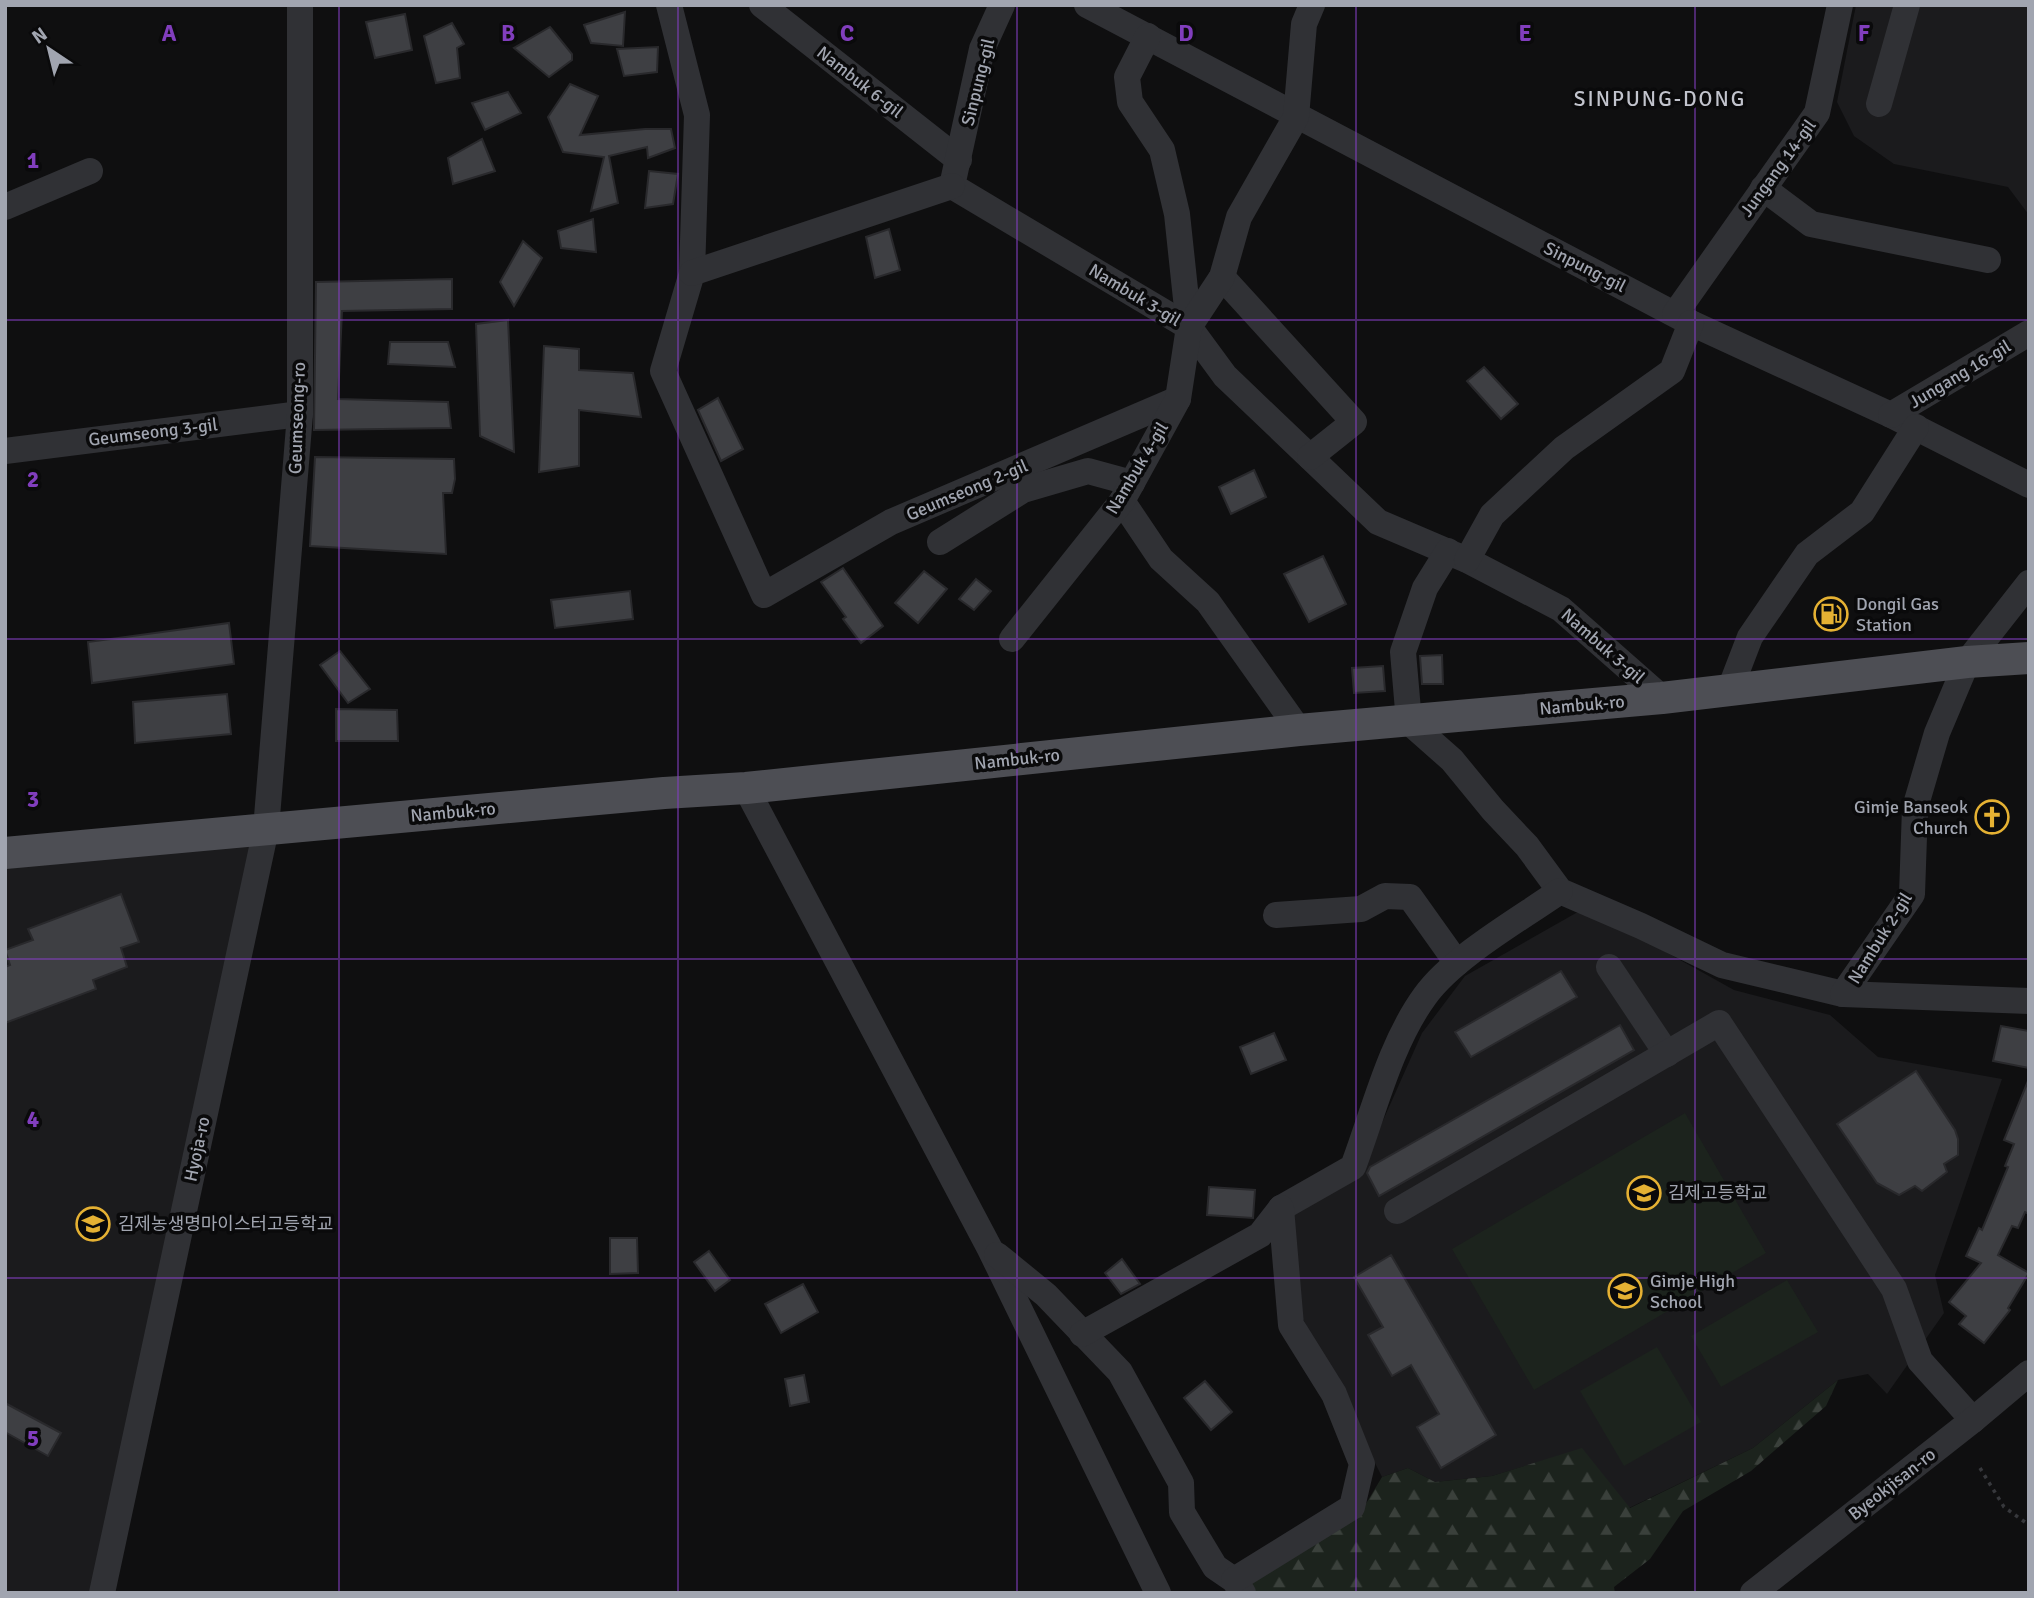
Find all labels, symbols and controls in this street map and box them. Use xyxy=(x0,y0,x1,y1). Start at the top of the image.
north arrow xyxy=(14,14,84,84)
text: A xyxy=(162,19,177,48)
text: B xyxy=(501,19,515,48)
text: C xyxy=(840,19,854,48)
text: D xyxy=(1178,19,1194,48)
text: E xyxy=(1518,19,1532,48)
text: F xyxy=(1858,19,1870,48)
text: N xyxy=(28,22,52,50)
street label: Sinpung-gil xyxy=(957,36,999,128)
street label: Nambuk 6-gil xyxy=(812,41,908,123)
district label: SINPUNG-DONG xyxy=(1574,86,1746,112)
street label: Jungang 14-gil xyxy=(1735,115,1821,221)
text: 1 xyxy=(27,146,39,175)
street label: Sinpung-gil xyxy=(1540,237,1630,297)
street label: Nambuk 3-gil xyxy=(1085,259,1185,331)
street label: Jungang 16-gil xyxy=(1905,335,2015,413)
street label: Geumseong-ro xyxy=(284,362,310,474)
street label: Geumseong 3-gil xyxy=(87,413,219,451)
street label: Nambuk 4-gil xyxy=(1101,418,1173,518)
street label: Geumseong 2-gil xyxy=(903,454,1031,526)
text: 2 xyxy=(27,465,39,494)
place label: Dongil Gas Station xyxy=(1856,593,1939,636)
fuel station icon: Dongil Gas Station xyxy=(1812,595,1850,633)
street label: Nambuk 3-gil xyxy=(1557,604,1649,688)
street label: Nambuk-ro xyxy=(1538,690,1626,720)
street label: Nambuk-ro xyxy=(973,744,1061,774)
text: 3 xyxy=(27,785,39,814)
place label: Gimje Banseok Church xyxy=(1854,796,1968,839)
street label: Nambuk-ro xyxy=(409,797,497,827)
church icon: Gimje Banseok Church xyxy=(1973,798,2011,836)
street label: Nambuk 2-gil xyxy=(1843,888,1917,988)
text: 4 xyxy=(27,1105,39,1134)
street label: Hyoja-ro xyxy=(179,1115,215,1183)
school or university icon: 김제고등학교 xyxy=(1625,1174,1663,1212)
place label: 김제고등학교 xyxy=(1668,1182,1767,1204)
school or university icon: 김제농생명마이스터고등학교 xyxy=(74,1205,112,1243)
place label: 김제농생명마이스터고등학교 xyxy=(118,1213,333,1235)
place label: Gimje High School xyxy=(1650,1270,1735,1313)
school or university icon: Gimje High School xyxy=(1606,1272,1644,1310)
text: 5 xyxy=(27,1424,39,1453)
street label: Byeokjisan-ro xyxy=(1844,1443,1940,1525)

